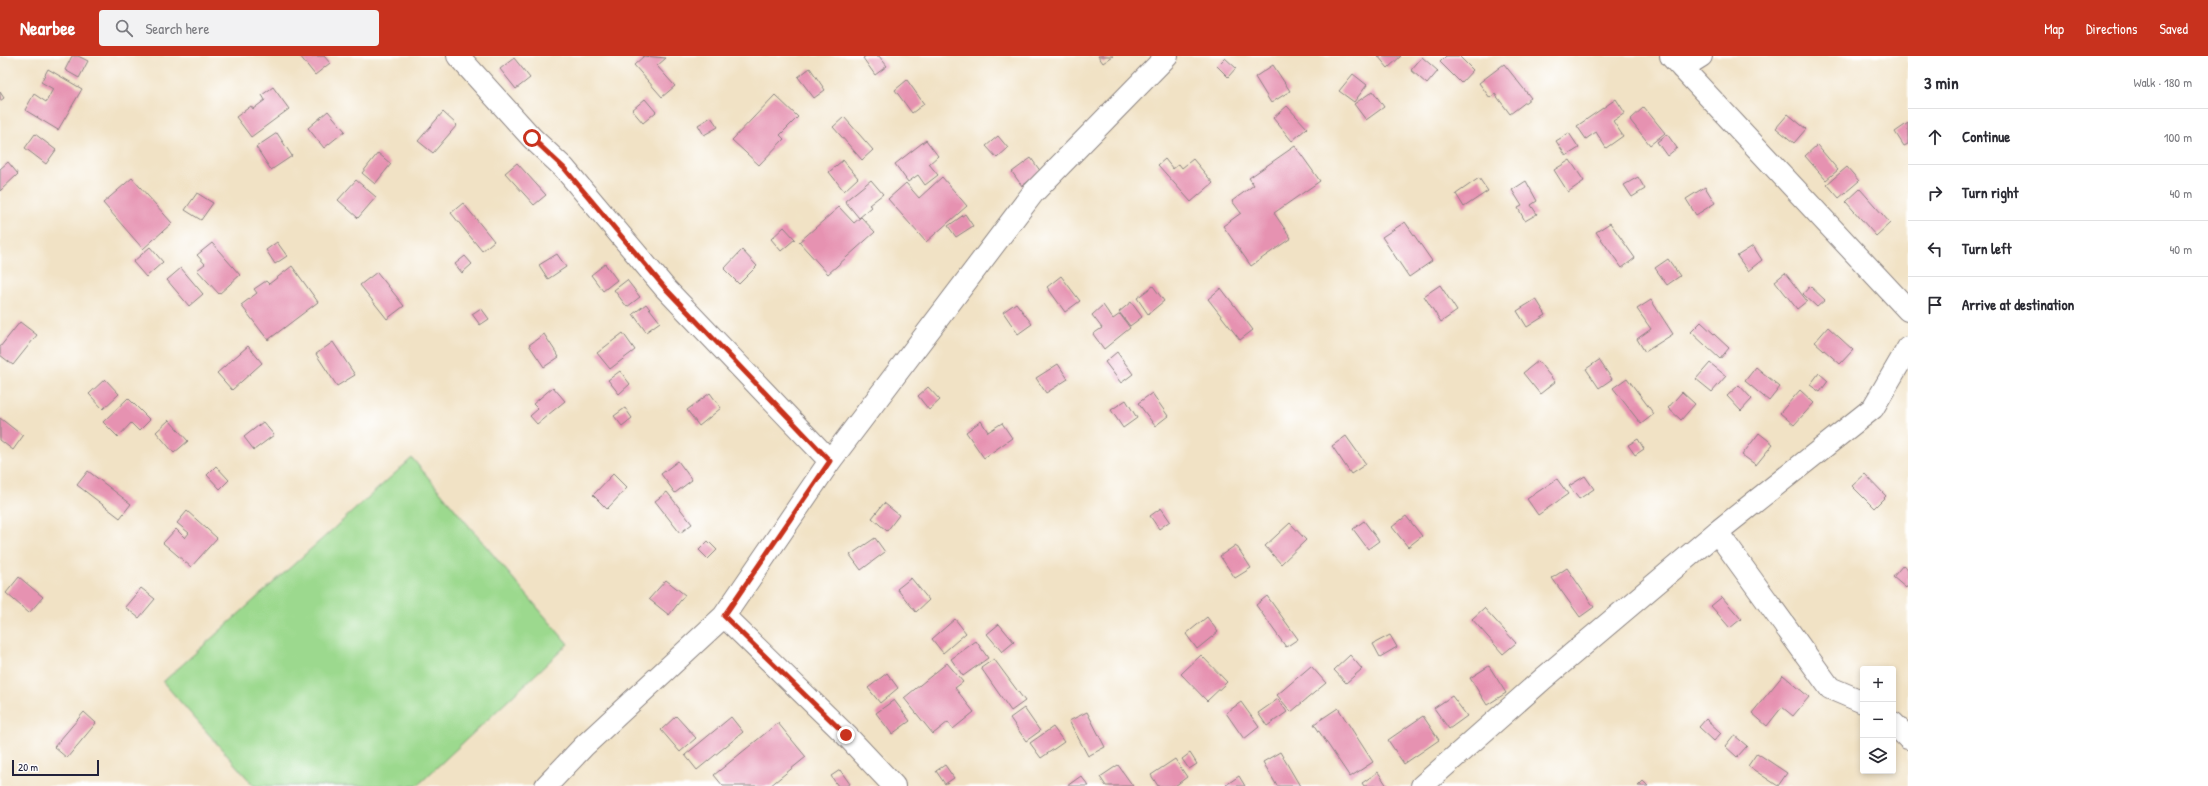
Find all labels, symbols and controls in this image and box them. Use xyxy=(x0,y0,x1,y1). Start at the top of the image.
search box xyxy=(99,10,379,46)
text: Nearbee xyxy=(20,15,75,41)
icon: search xyxy=(113,17,135,39)
text: Search here xyxy=(145,18,210,39)
text: Map xyxy=(2044,19,2064,38)
text: Directions xyxy=(2086,19,2137,38)
text: Saved xyxy=(2159,19,2188,38)
text: 3 min xyxy=(1924,71,1959,94)
text: Walk · 180 m xyxy=(2133,73,2192,91)
icon: ahead xyxy=(1924,126,1946,148)
text: Continue xyxy=(1962,126,2010,147)
text: 100 m xyxy=(2164,128,2192,146)
route start xyxy=(523,129,541,147)
icon: right xyxy=(1924,182,1946,204)
text: Turn right xyxy=(1962,182,2018,203)
text: 40 m xyxy=(2169,184,2192,202)
icon: left xyxy=(1924,238,1946,260)
text: Turn left xyxy=(1962,238,2012,259)
text: 40 m xyxy=(2169,240,2192,258)
icon: arrive xyxy=(1924,294,1946,316)
text: Arrive at destination xyxy=(1962,294,2074,315)
map controls xyxy=(1860,666,1896,774)
button: + xyxy=(1860,666,1896,702)
button: − xyxy=(1860,702,1896,738)
route end xyxy=(837,726,855,744)
button: layers xyxy=(1860,738,1896,774)
scale bar xyxy=(12,758,99,777)
text: 20 m xyxy=(18,760,38,774)

